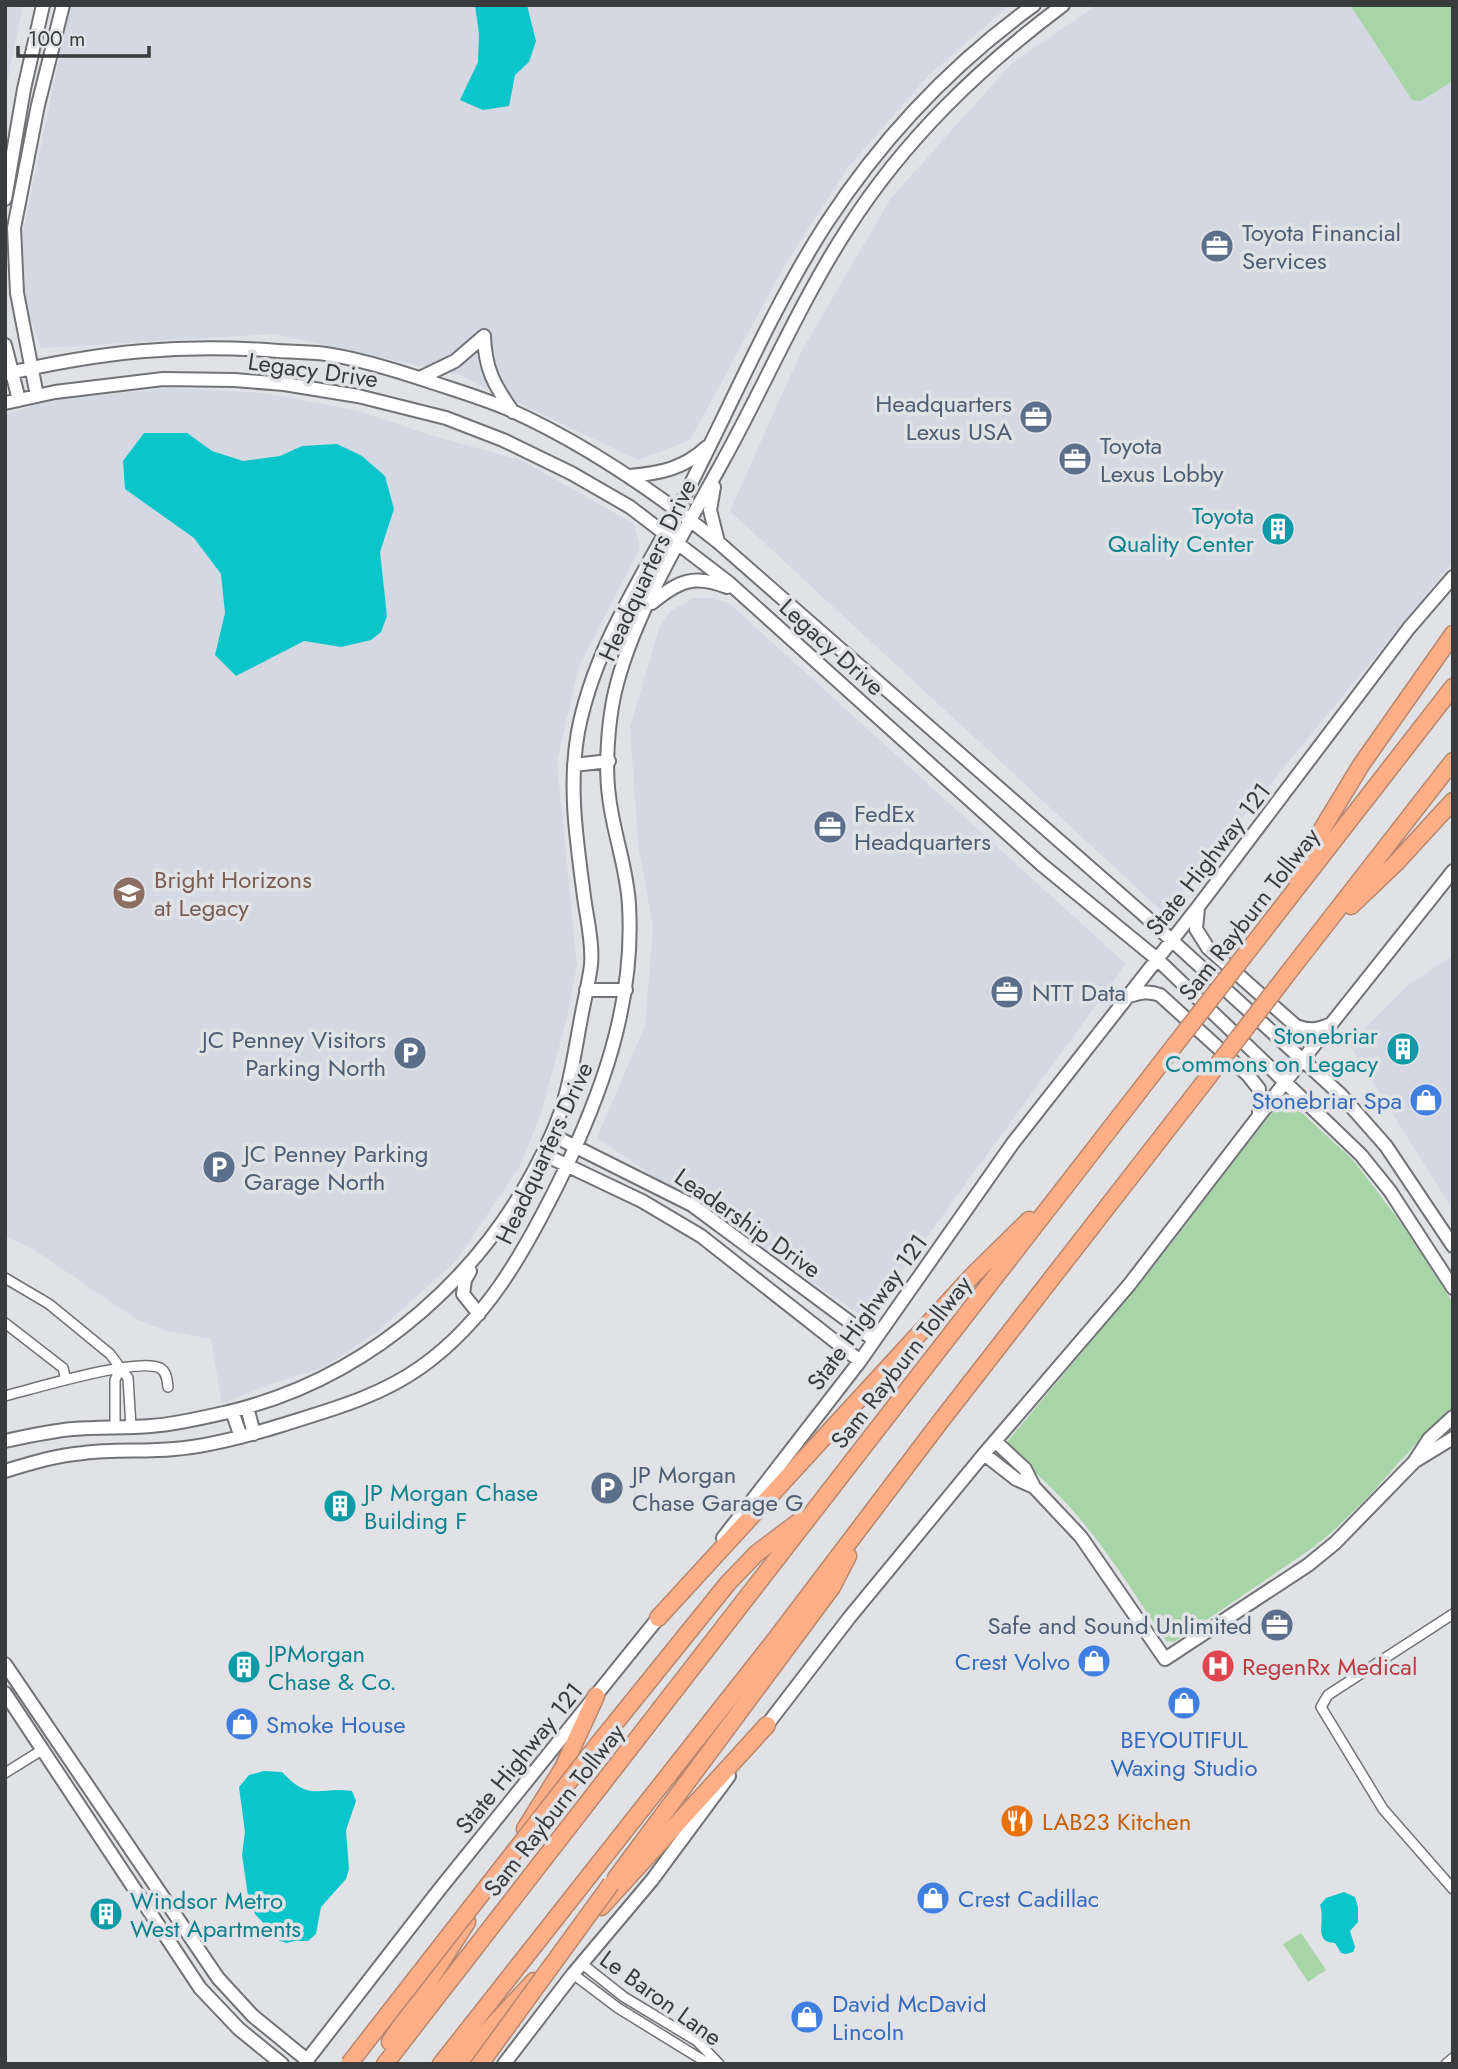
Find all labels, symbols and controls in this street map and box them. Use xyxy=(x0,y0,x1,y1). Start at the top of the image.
scale bar xyxy=(18,14,149,58)
text: 100 m xyxy=(28,24,85,54)
place label: Toyota Financial Services xyxy=(1242,215,1401,278)
office icon: Toyota Financial Services xyxy=(1198,227,1236,265)
street label: Legacy Drive xyxy=(246,344,380,396)
place label: Headquarters Lexus USA xyxy=(875,386,1012,449)
office icon: Headquarters Lexus USA xyxy=(1017,398,1055,436)
place label: Toyota Lexus Lobby xyxy=(1100,428,1224,491)
office icon: Toyota Lexus Lobby xyxy=(1056,440,1094,478)
street label: Headquarters Drive xyxy=(589,473,705,667)
place label: Toyota Quality Center xyxy=(1108,498,1255,561)
building icon: Toyota Quality Center xyxy=(1259,510,1297,548)
street label: Legacy Drive xyxy=(772,590,892,704)
street label: State Highway 121 xyxy=(1137,775,1279,943)
place label: FedEx Headquarters xyxy=(854,796,991,859)
office icon: FedEx Headquarters xyxy=(811,808,849,846)
street label: Sam Rayburn Tollway xyxy=(1170,820,1328,1008)
place label: Bright Horizons at Legacy xyxy=(154,862,312,925)
school or university icon: Bright Horizons at Legacy xyxy=(110,874,148,912)
office icon: NTT Data xyxy=(988,973,1026,1011)
place label: NTT Data xyxy=(1032,975,1126,1010)
place label: Stonebriar Commons on Legacy xyxy=(1165,1018,1379,1081)
place label: JC Penney Visitors Parking North xyxy=(199,1022,386,1085)
building icon: Stonebriar Commons on Legacy xyxy=(1384,1030,1422,1068)
parking icon: JC Penney Visitors Parking North xyxy=(391,1034,429,1072)
street label: Headquarters Drive xyxy=(486,1056,602,1250)
shop icon: Stonebriar Spa xyxy=(1407,1081,1445,1119)
place label: Stonebriar Spa xyxy=(1252,1083,1402,1118)
place label: JC Penney Parking Garage North xyxy=(241,1136,428,1199)
parking icon: JC Penney Parking Garage North xyxy=(200,1148,238,1186)
street label: Leadership Drive xyxy=(668,1159,828,1287)
street label: State Highway 121 xyxy=(798,1226,936,1398)
street label: Sam Rayburn Tollway xyxy=(822,1268,980,1456)
place label: JP Morgan Chase Garage G xyxy=(629,1457,804,1520)
parking icon: JP Morgan Chase Garage G xyxy=(588,1469,626,1507)
place label: JP Morgan Chase Building F xyxy=(361,1475,538,1538)
building icon: JP Morgan Chase Building F xyxy=(321,1487,359,1525)
office icon: Safe and Sound Unlimited xyxy=(1258,1606,1296,1644)
place label: Safe and Sound Unlimited xyxy=(987,1608,1252,1643)
place label: JPMorgan Chase & Co. xyxy=(265,1636,397,1699)
shop icon: Crest Volvo xyxy=(1075,1642,1113,1680)
place label: Crest Volvo xyxy=(955,1644,1070,1679)
hospital icon: RegenRx Medical xyxy=(1199,1647,1237,1685)
building icon: JPMorgan Chase & Co. xyxy=(225,1648,263,1686)
place label: RegenRx Medical xyxy=(1242,1649,1417,1684)
street label: State Highway 121 xyxy=(447,1675,591,1841)
shop icon: BEYOUTIFUL Waxing Studio xyxy=(1165,1684,1203,1722)
shop icon: Smoke House xyxy=(223,1705,261,1743)
place label: Smoke House xyxy=(266,1707,406,1742)
street label: Sam Rayburn Tollway xyxy=(475,1716,633,1904)
place label: BEYOUTIFUL Waxing Studio xyxy=(1110,1722,1258,1785)
restaurant icon: LAB23 Kitchen xyxy=(998,1802,1036,1840)
place label: LAB23 Kitchen xyxy=(1042,1804,1191,1839)
shop icon: Crest Cadillac xyxy=(914,1879,952,1917)
place label: Crest Cadillac xyxy=(958,1881,1099,1916)
place label: Windsor Metro West Apartments xyxy=(130,1883,301,1946)
building icon: Windsor Metro West Apartments xyxy=(87,1895,125,1933)
street label: Le Baron Lane xyxy=(593,1942,729,2054)
place label: David McDavid Lincoln xyxy=(832,1986,987,2049)
shop icon: David McDavid Lincoln xyxy=(788,1998,826,2036)

